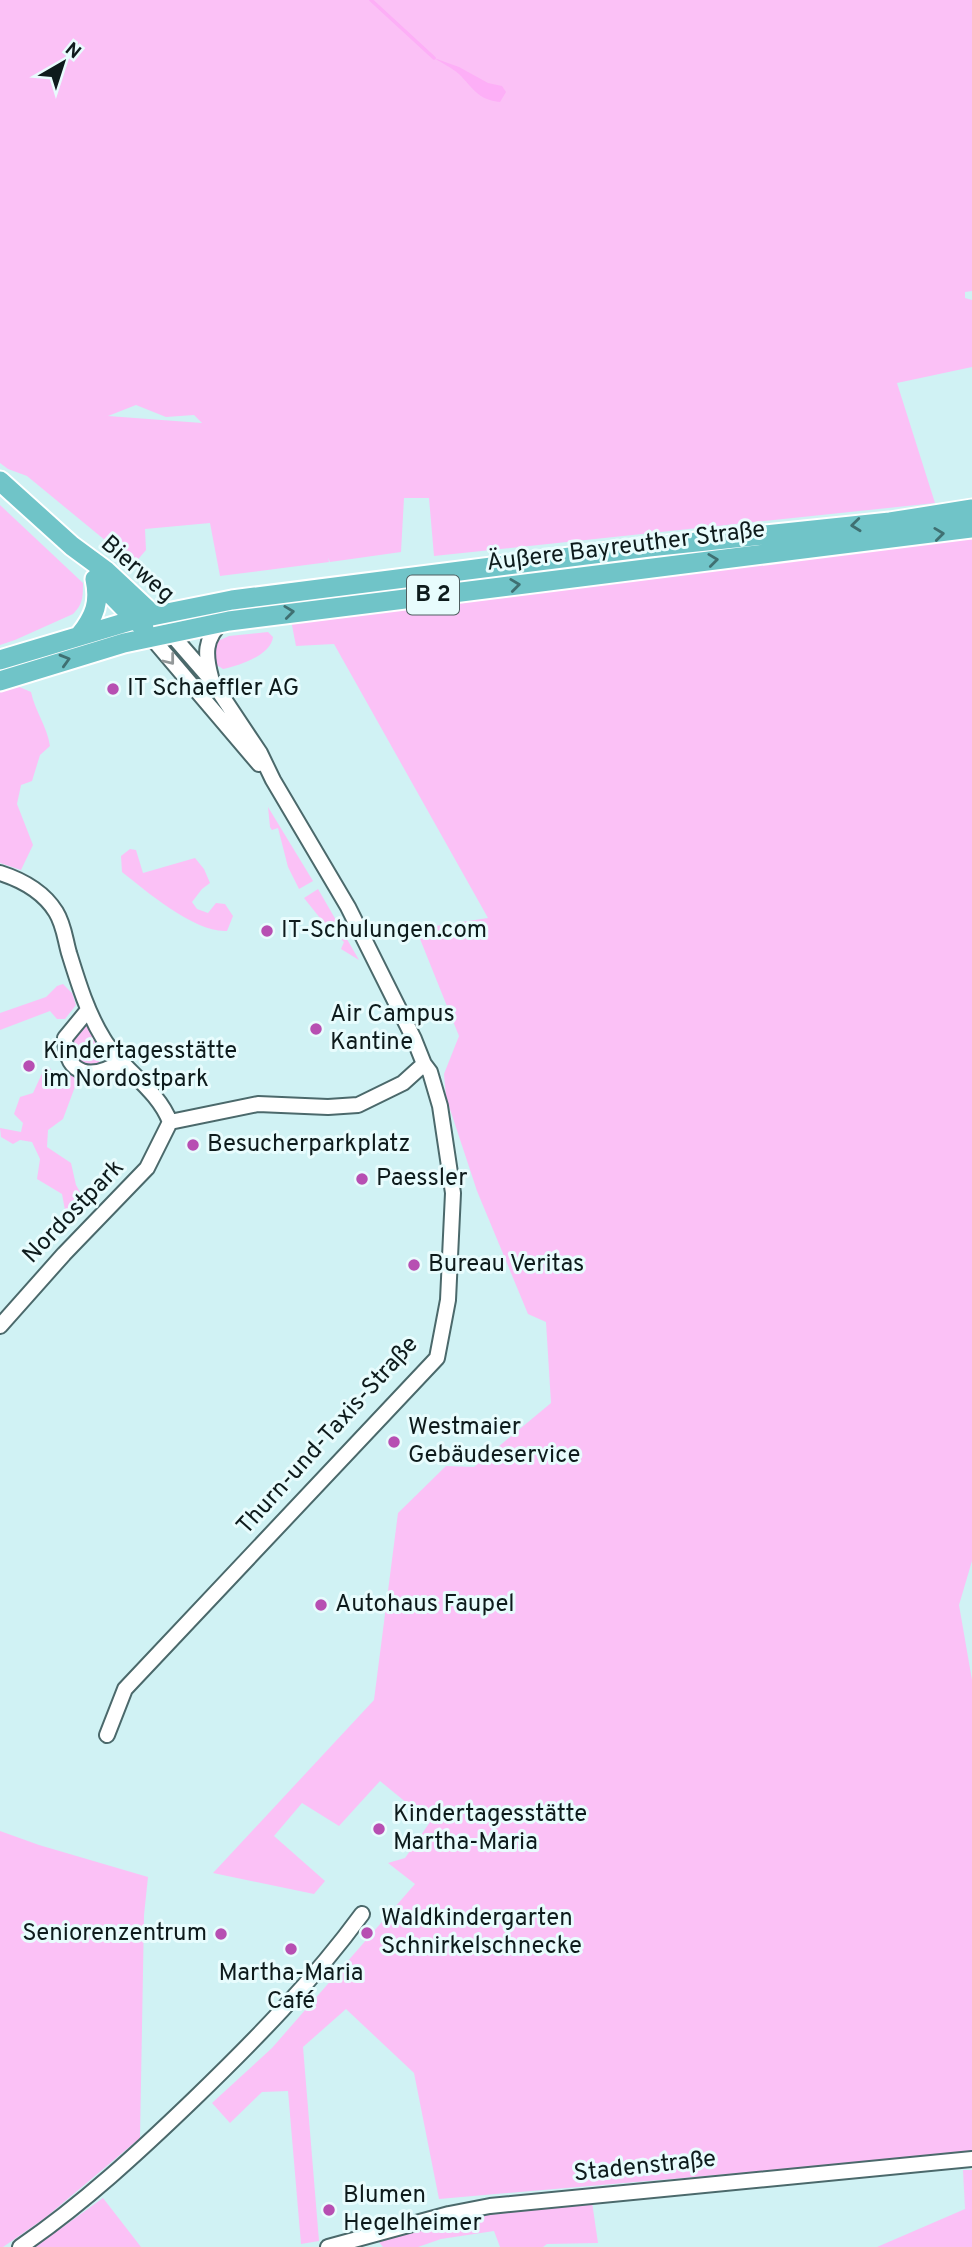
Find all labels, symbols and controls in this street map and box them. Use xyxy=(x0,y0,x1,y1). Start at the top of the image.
north arrow xyxy=(28,28,98,98)
text: N xyxy=(60,38,85,65)
street label: Äußere Bayreuther Straße xyxy=(485,514,767,579)
one-way arrow xyxy=(850,518,862,533)
one-way arrow xyxy=(933,527,945,542)
street label: Bierweg xyxy=(94,530,180,610)
one-way arrow xyxy=(707,553,719,568)
road number: B 2 xyxy=(407,576,459,614)
one-way arrow xyxy=(510,577,521,592)
one-way arrow xyxy=(284,605,295,620)
one-way arrow xyxy=(161,652,174,665)
one-way arrow xyxy=(59,653,71,668)
place label: IT Schaeffler AG xyxy=(127,674,299,704)
marker: IT Schaeffler AG xyxy=(105,681,121,697)
place label: IT-Schulungen.com xyxy=(281,916,487,946)
marker: IT-Schulungen.com xyxy=(259,923,275,939)
place label: Air Campus Kantine xyxy=(330,1000,455,1058)
marker: Air Campus Kantine xyxy=(308,1021,324,1037)
place label: Kindertagesstätte im Nordostpark xyxy=(43,1037,237,1095)
marker: Kindertagesstätte im Nordostpark xyxy=(21,1058,37,1074)
place label: Besucherparkplatz xyxy=(207,1130,410,1160)
marker: Besucherparkplatz xyxy=(185,1137,201,1153)
street label: Nordostpark xyxy=(17,1154,131,1270)
place label: Paessler xyxy=(376,1164,468,1194)
marker: Paessler xyxy=(354,1171,370,1187)
place label: Bureau Veritas xyxy=(428,1250,584,1280)
marker: Bureau Veritas xyxy=(406,1257,422,1273)
street label: Thurn-und-Taxis-Straße xyxy=(231,1330,425,1542)
place label: Westmaier Gebäudeservice xyxy=(408,1413,580,1471)
marker: Westmaier Gebäudeservice xyxy=(386,1434,402,1450)
place label: Autohaus Faupel xyxy=(335,1590,515,1620)
marker: Autohaus Faupel xyxy=(313,1597,329,1613)
place label: Kindertagesstätte Martha-Maria xyxy=(393,1800,587,1858)
marker: Kindertagesstätte Martha-Maria xyxy=(371,1821,387,1837)
place label: Waldkindergarten Schnirkelschnecke xyxy=(381,1904,582,1962)
place label: Seniorenzentrum xyxy=(22,1919,207,1949)
marker: Waldkindergarten Schnirkelschnecke xyxy=(359,1925,375,1941)
marker: Seniorenzentrum xyxy=(213,1926,229,1942)
marker: Martha-Maria Café xyxy=(283,1941,299,1957)
place label: Martha-Maria Café xyxy=(219,1959,363,2017)
street label: Stadenstraße xyxy=(572,2145,718,2189)
place label: Blumen Hegelheimer xyxy=(343,2181,482,2239)
marker: Blumen Hegelheimer xyxy=(321,2202,337,2218)

